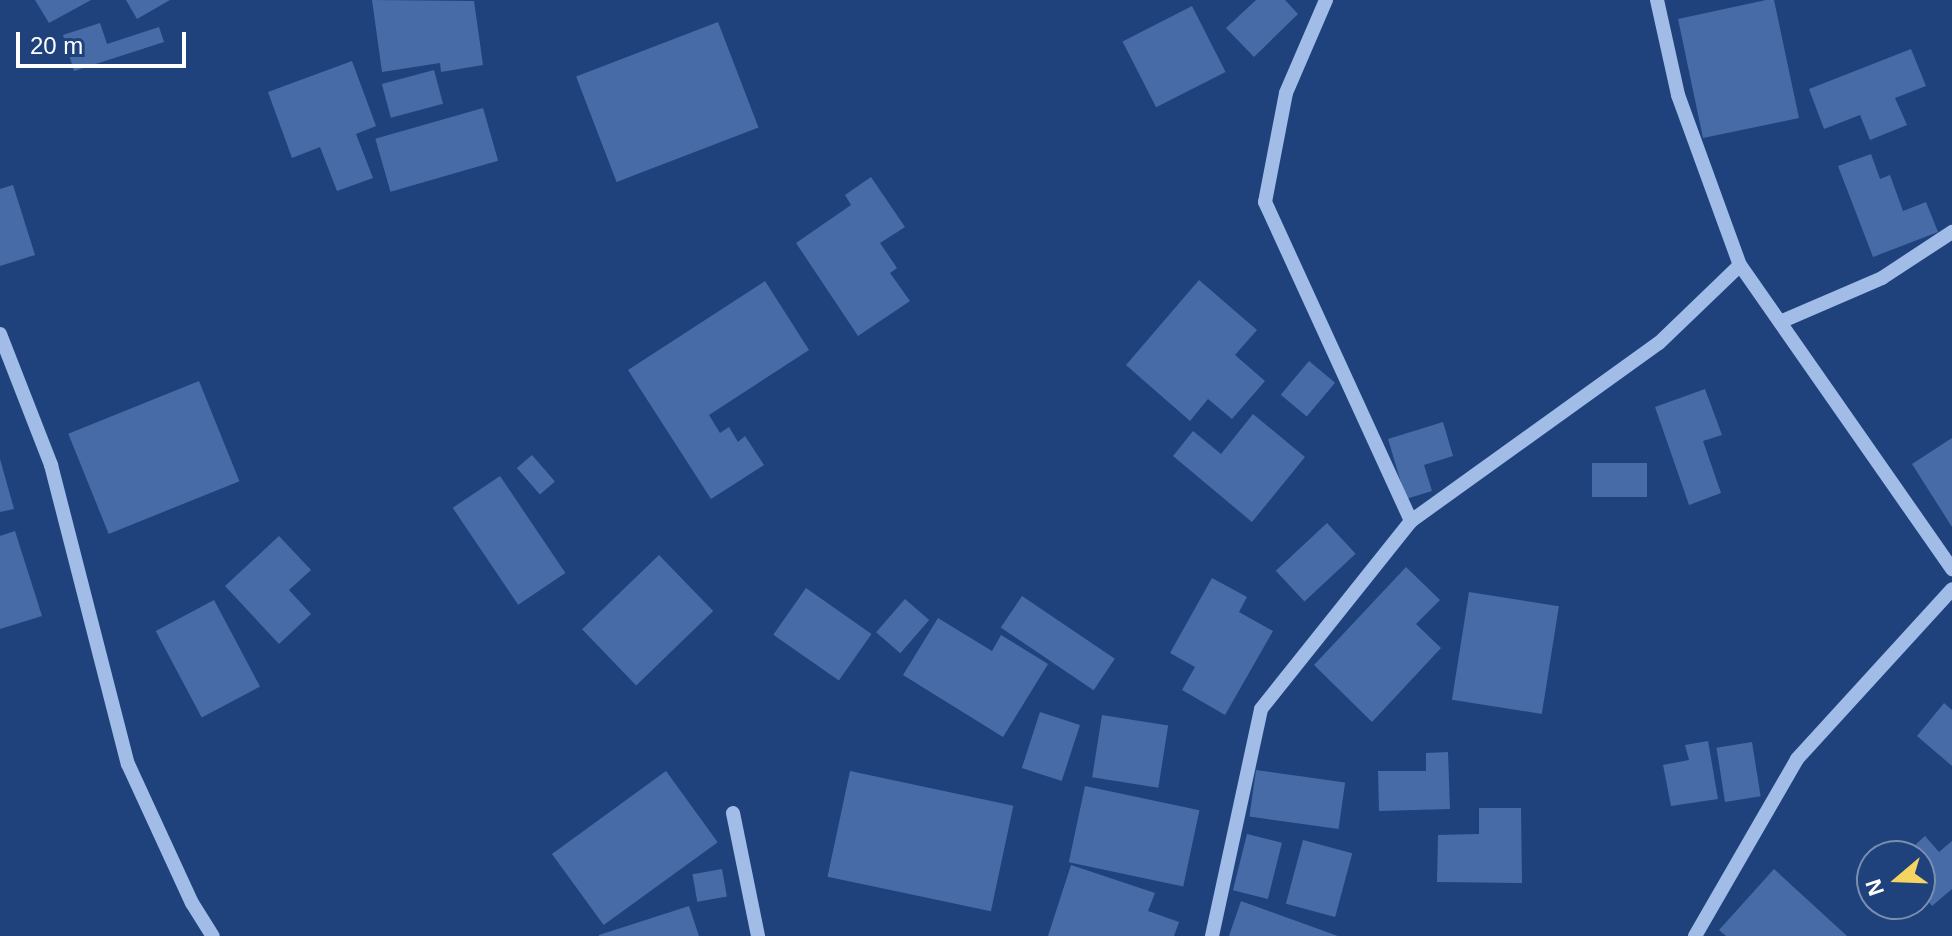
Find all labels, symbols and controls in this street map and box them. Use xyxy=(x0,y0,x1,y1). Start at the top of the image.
scale bar xyxy=(20,16,190,66)
text: 20 m xyxy=(30,32,83,59)
north arrow xyxy=(1856,840,1936,920)
text: N xyxy=(1860,876,1889,899)

